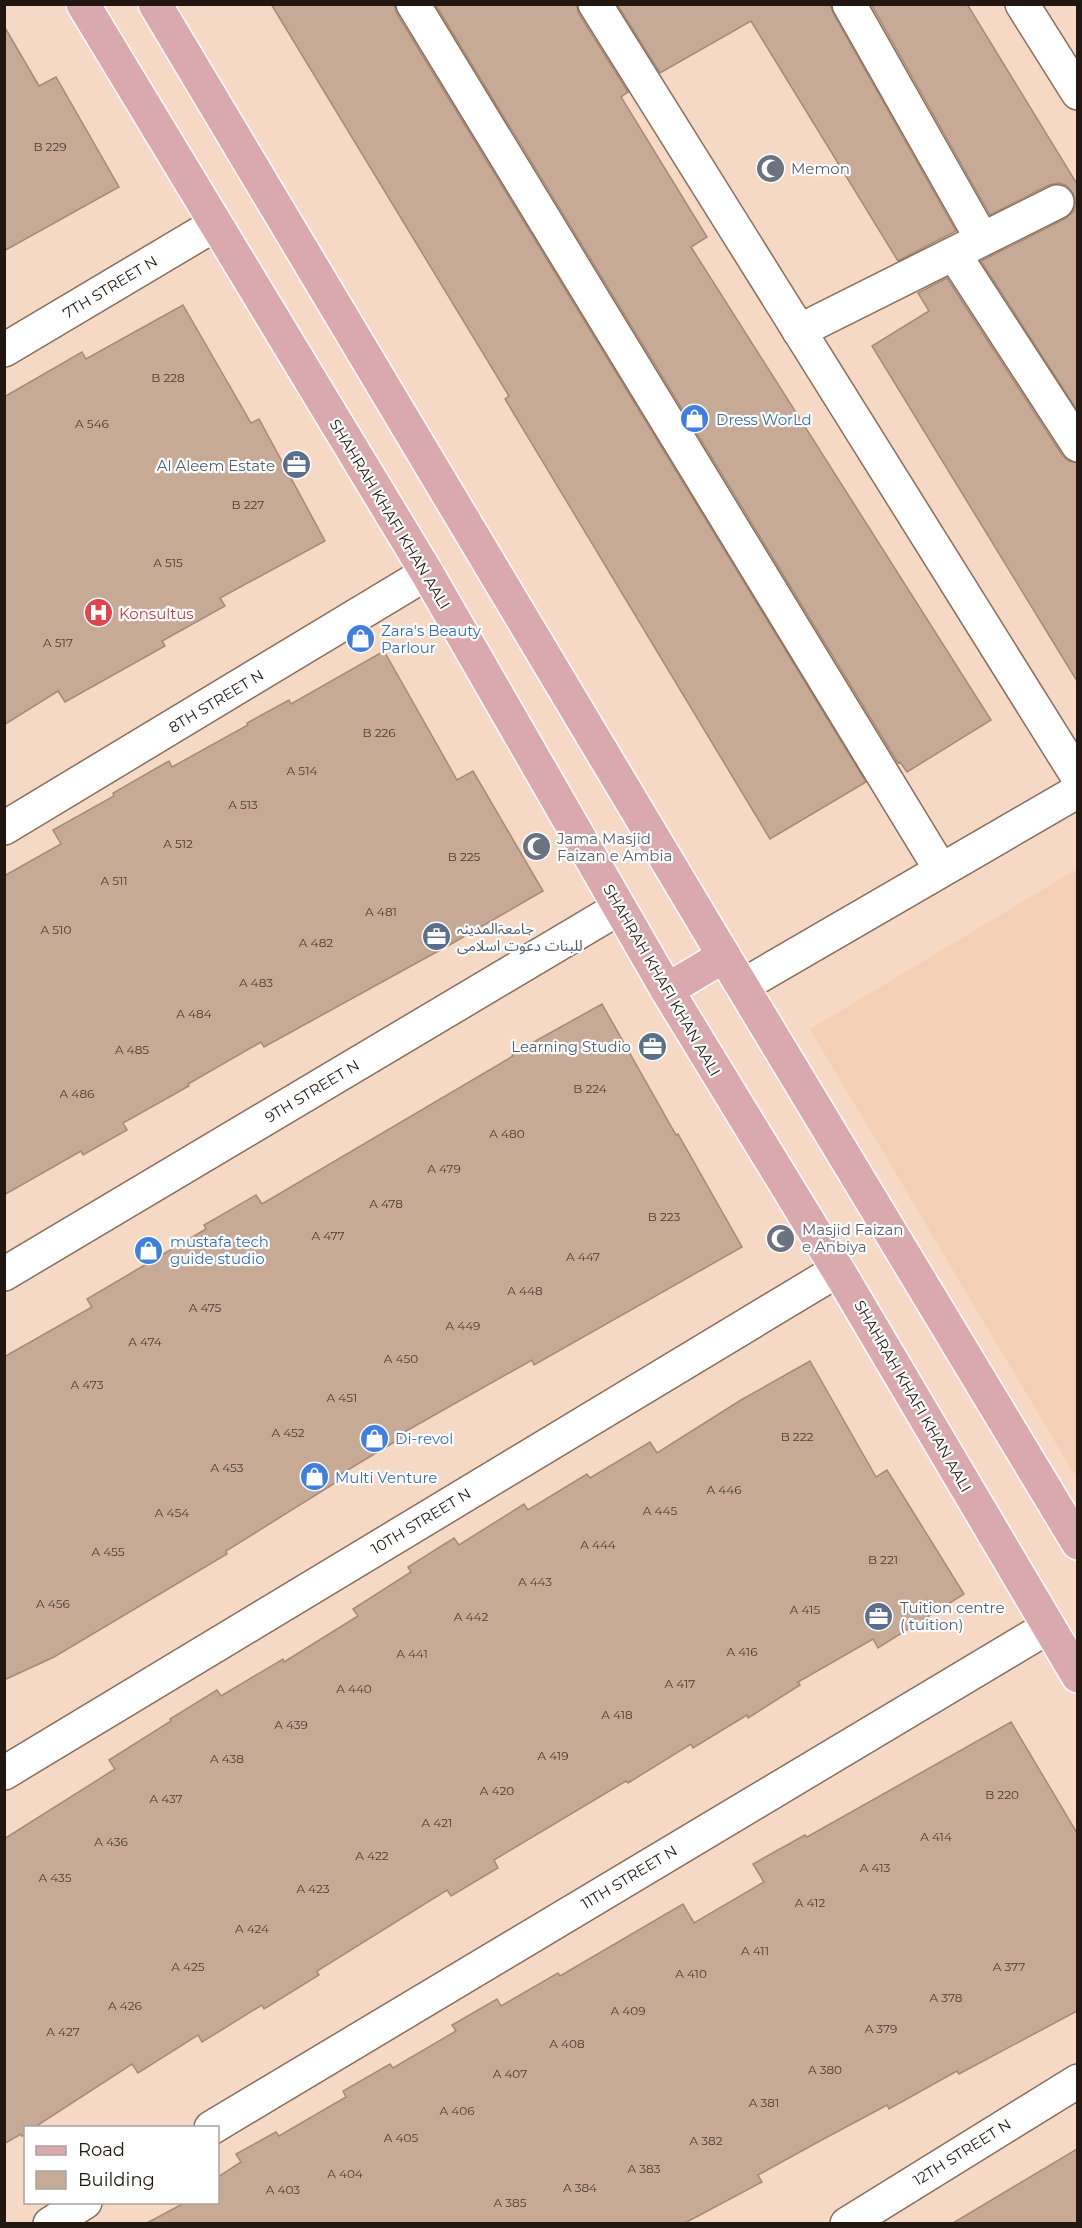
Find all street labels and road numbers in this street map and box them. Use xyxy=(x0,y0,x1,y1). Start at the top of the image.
street label: 7TH STREET N xyxy=(59,251,161,323)
street label: SHAHRAH KHAFI KHAN AALI xyxy=(326,415,454,613)
street label: 8TH STREET N xyxy=(165,665,267,737)
street label: SHAHRAH KHAFI KHAN AALI xyxy=(599,881,725,1079)
street label: 9TH STREET N xyxy=(261,1055,363,1127)
street label: SHAHRAH KHAFI KHAN AALI xyxy=(850,1297,976,1495)
street label: 10TH STREET N xyxy=(368,1484,474,1558)
street label: 11TH STREET N xyxy=(577,1841,681,1913)
street label: 12TH STREET N xyxy=(910,2114,1014,2190)

